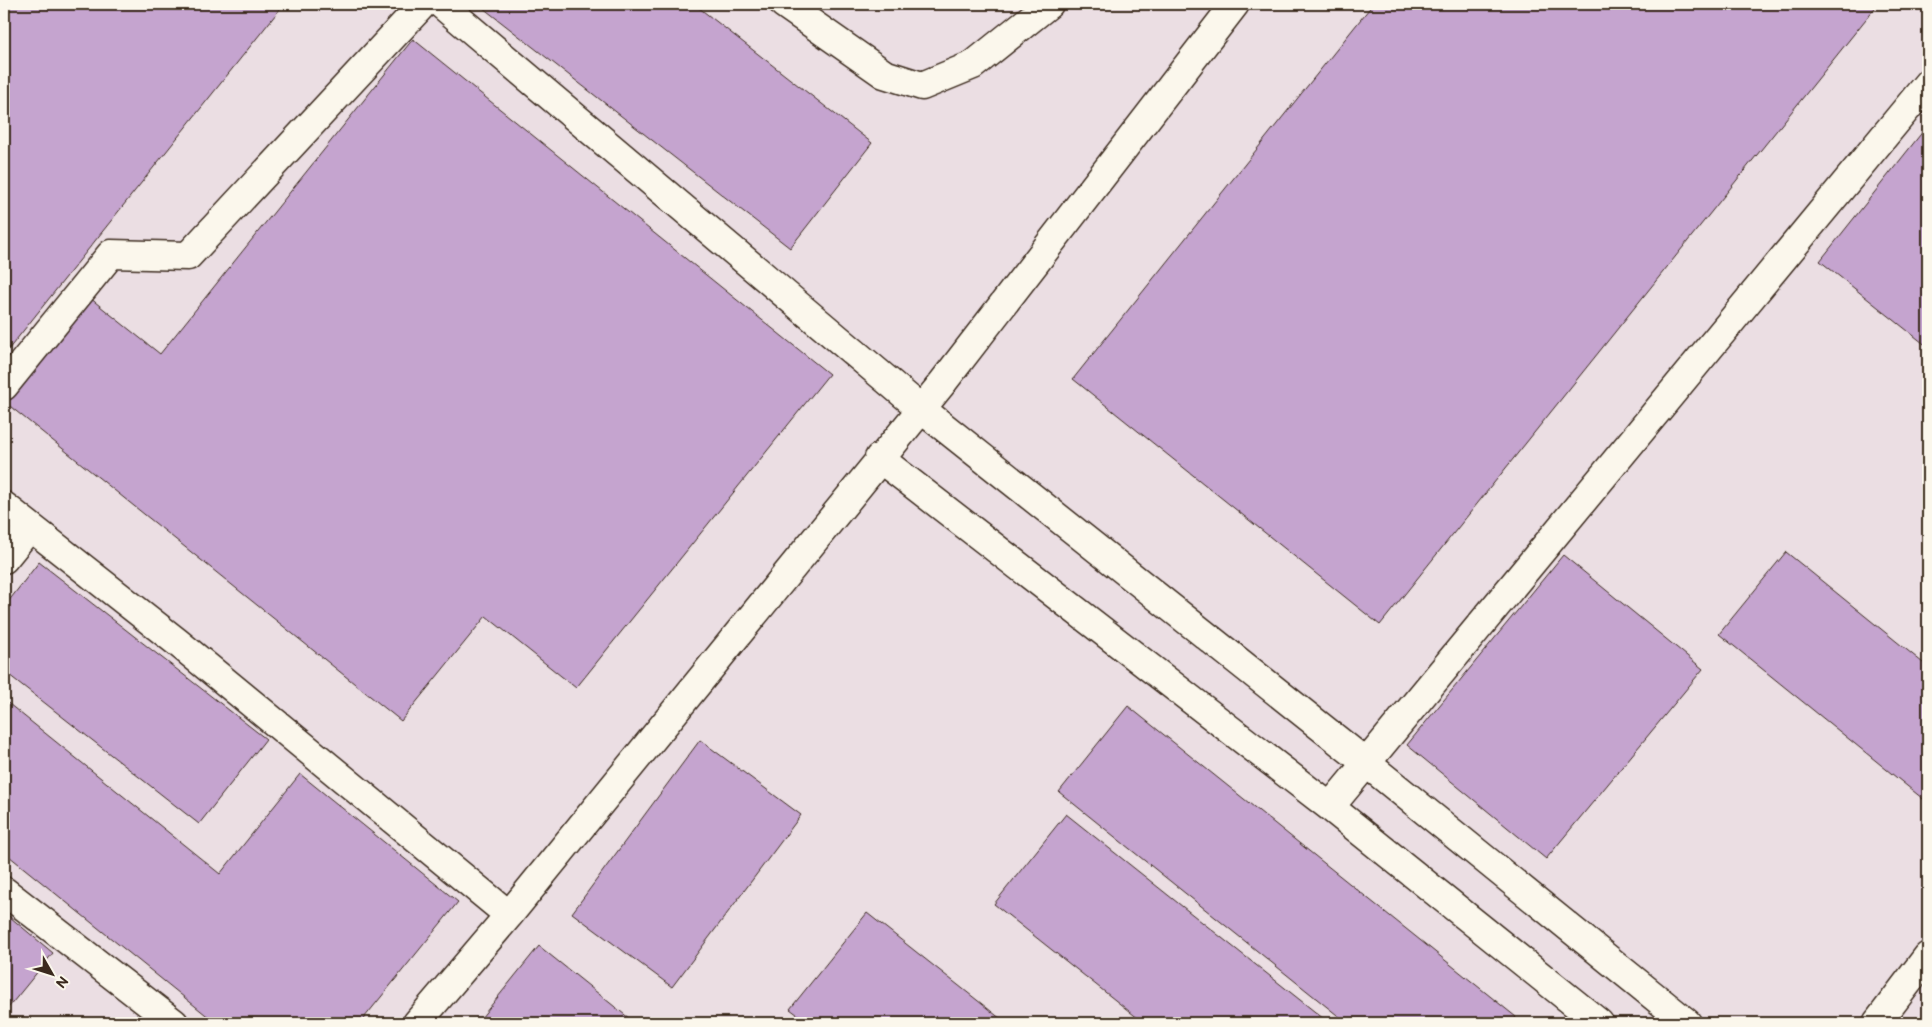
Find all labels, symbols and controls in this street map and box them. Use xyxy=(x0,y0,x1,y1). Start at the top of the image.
north arrow xyxy=(28,950,78,1000)
text: N xyxy=(52,972,72,991)

